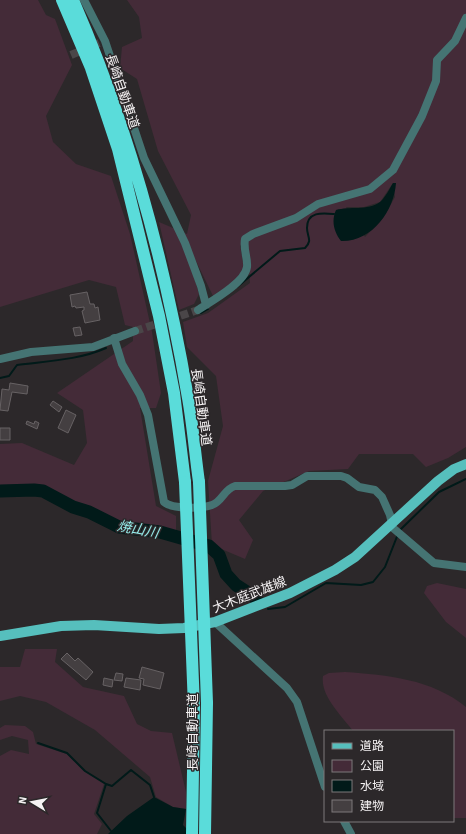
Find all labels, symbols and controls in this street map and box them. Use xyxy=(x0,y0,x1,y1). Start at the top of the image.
street label: 長崎自動車道 xyxy=(101,52,143,131)
street label: 長崎自動車道 xyxy=(187,367,215,447)
water label: 焼山川 xyxy=(115,516,162,544)
street label: 大木庭武雄線 xyxy=(210,573,289,617)
street label: 長崎自動車道 xyxy=(184,693,202,771)
legend xyxy=(324,730,454,822)
text: 道路 xyxy=(360,738,384,755)
text: 公園 xyxy=(360,758,384,775)
text: 水域 xyxy=(360,778,384,795)
north arrow xyxy=(12,782,52,822)
text: N xyxy=(15,795,31,805)
text: 建物 xyxy=(360,798,384,815)

